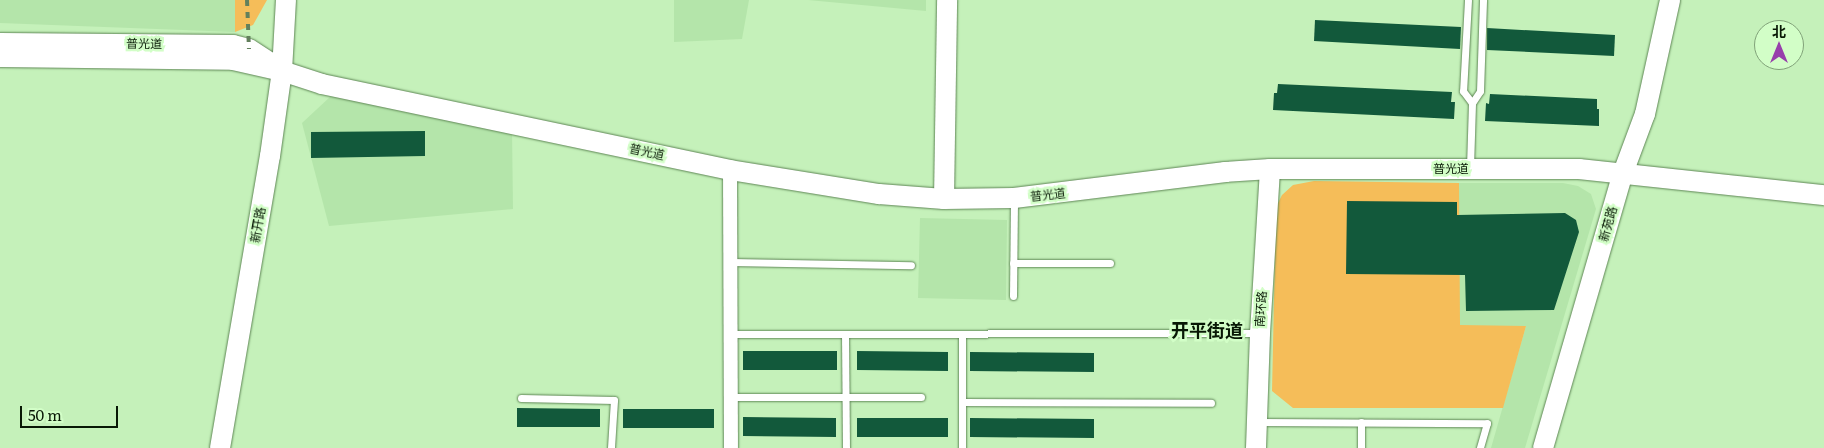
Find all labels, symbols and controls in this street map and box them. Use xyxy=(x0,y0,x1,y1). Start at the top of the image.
north arrow xyxy=(1754,20,1804,70)
text: 北 xyxy=(1772,21,1786,41)
street label: 普光道 xyxy=(126,36,162,52)
street label: 普光道 xyxy=(628,141,666,163)
street label: 普光道 xyxy=(1433,162,1469,176)
street label: 普光道 xyxy=(1029,186,1067,204)
street label: 新苑路 xyxy=(1596,205,1620,243)
street label: 新开路 xyxy=(248,206,268,244)
street label: 南环路 xyxy=(1253,291,1269,327)
district label: 开平街道 xyxy=(1171,319,1243,341)
scale bar xyxy=(22,396,120,428)
text: 50 m xyxy=(28,403,62,426)

